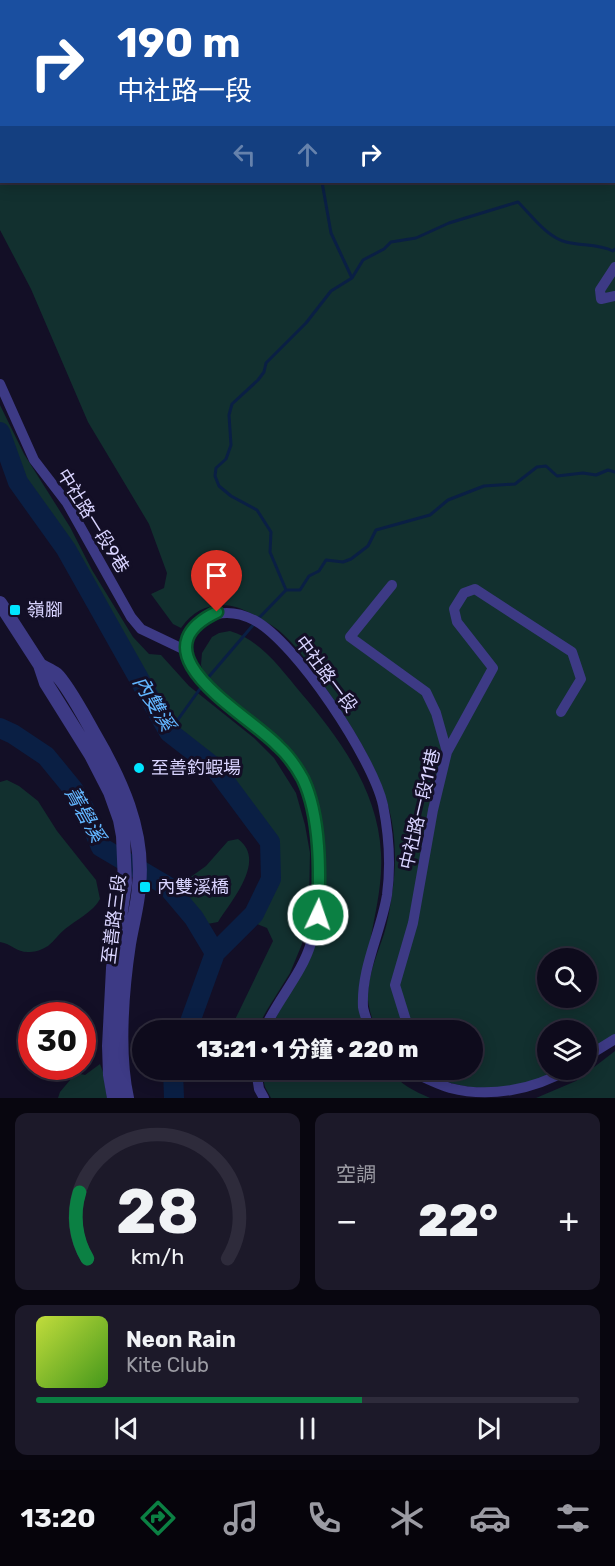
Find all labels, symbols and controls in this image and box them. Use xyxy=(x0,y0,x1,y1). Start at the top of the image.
text: 190 m xyxy=(117,18,241,68)
icon: right xyxy=(18,24,96,102)
text: 中社路一段 xyxy=(117,75,252,107)
icon: left xyxy=(228,138,261,171)
icon: ahead xyxy=(291,138,324,171)
icon: right xyxy=(354,138,387,171)
street label: 中社路一段9巷 xyxy=(52,465,134,577)
pin xyxy=(191,550,242,612)
icon: arrive xyxy=(200,559,233,592)
place label: 嶺腳 xyxy=(27,599,63,621)
marker: 嶺腳 xyxy=(8,603,22,617)
street label: 中社路一段 xyxy=(290,631,362,717)
water label: 內雙溪 xyxy=(128,671,181,737)
street label: 中社路一段11巷 xyxy=(395,746,445,872)
place label: 至善釣蝦場 xyxy=(151,757,241,779)
marker: 至善釣蝦場 xyxy=(132,761,146,775)
water label: 菁礐溪 xyxy=(60,782,111,849)
street label: 至善路三段 xyxy=(98,873,130,965)
place label: 內雙溪橋 xyxy=(157,876,229,898)
marker: 內雙溪橋 xyxy=(138,880,152,894)
position arrow xyxy=(286,883,350,947)
map controls xyxy=(537,948,597,1080)
button: search xyxy=(537,948,597,1008)
speed limit sign: 30 xyxy=(18,1002,96,1080)
button: layers xyxy=(537,1020,597,1080)
text: 13:21 · 1 分鐘 · 220 m xyxy=(197,1036,418,1063)
text: 空調 xyxy=(336,1162,376,1186)
text: 28 xyxy=(116,1175,199,1249)
text: 22° xyxy=(418,1194,498,1247)
text: − xyxy=(336,1201,357,1240)
text: + xyxy=(558,1201,579,1240)
text: km/h xyxy=(131,1244,184,1269)
text: Neon Rain xyxy=(126,1326,236,1353)
text: Kite Club xyxy=(126,1353,209,1377)
icon: previous xyxy=(110,1412,143,1445)
icon: pause xyxy=(291,1412,324,1445)
icon: next xyxy=(472,1412,505,1445)
icon: directions xyxy=(137,1497,179,1539)
icon: music xyxy=(220,1497,262,1539)
icon: phone xyxy=(303,1497,345,1539)
icon: climate xyxy=(386,1497,428,1539)
icon: car xyxy=(469,1497,511,1539)
icon: filters xyxy=(552,1497,594,1539)
text: 13:20 xyxy=(21,1502,96,1534)

